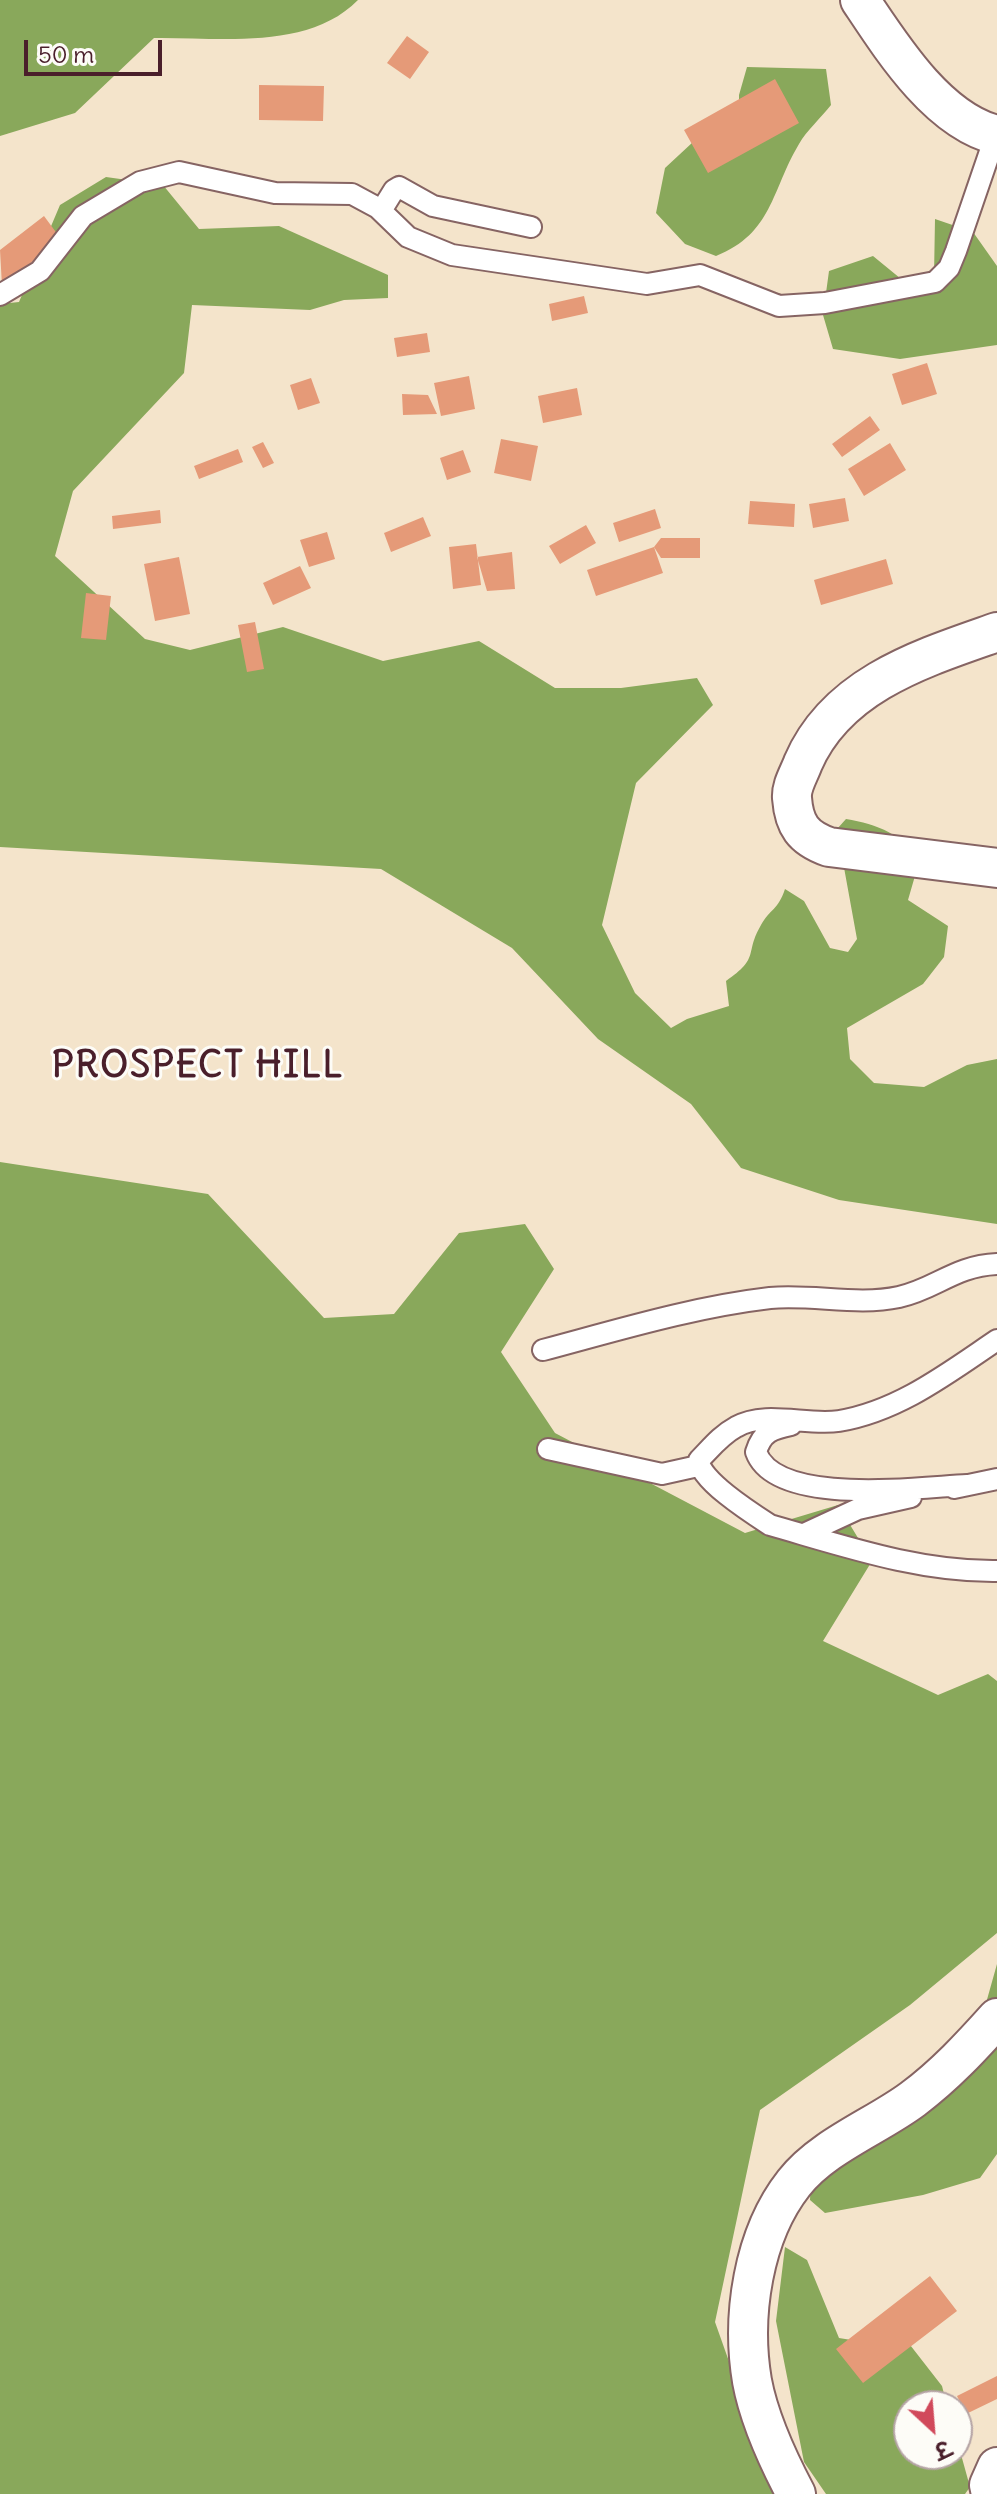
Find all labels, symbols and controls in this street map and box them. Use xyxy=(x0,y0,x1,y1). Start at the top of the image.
scale bar xyxy=(28,24,166,74)
text: 50 m xyxy=(38,39,94,69)
district label: PROSPECT HILL xyxy=(52,1045,344,1089)
north arrow xyxy=(893,2390,973,2470)
text: उ xyxy=(930,2434,955,2466)

